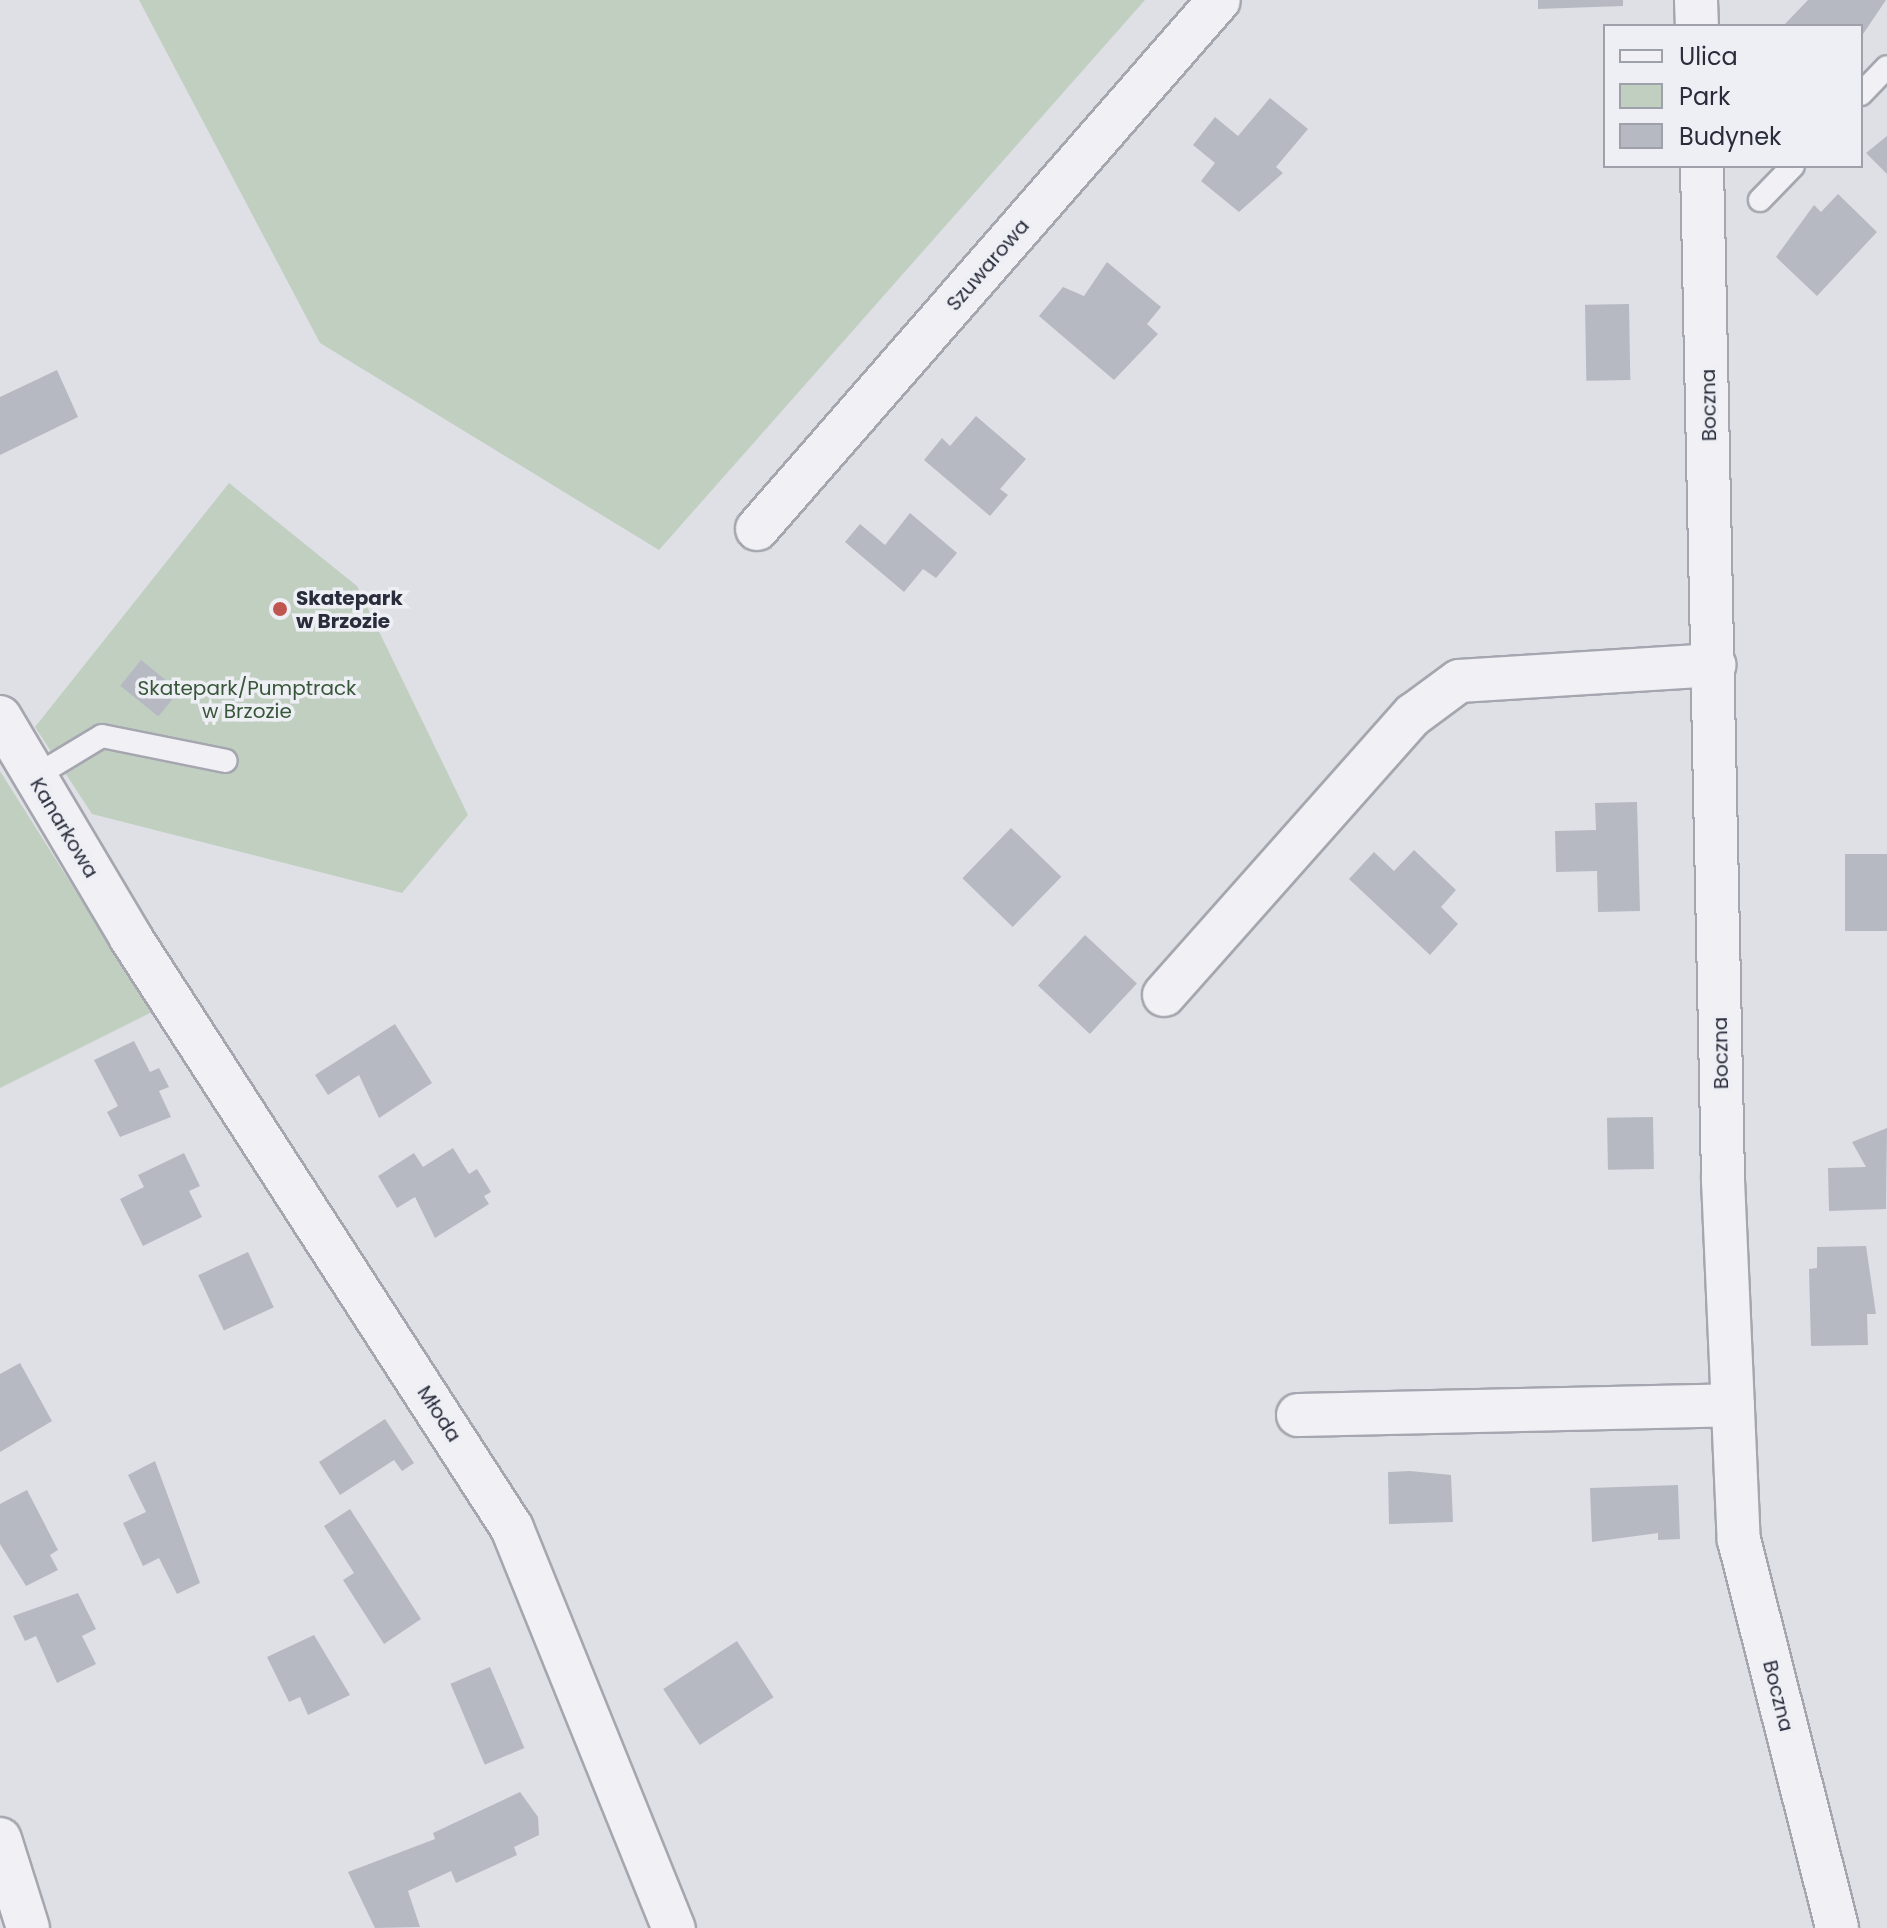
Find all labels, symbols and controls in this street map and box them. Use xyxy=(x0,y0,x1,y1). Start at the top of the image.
legend xyxy=(1603,24,1863,168)
text: Ulica xyxy=(1679,40,1738,73)
text: Park xyxy=(1679,80,1730,113)
text: Budynek xyxy=(1679,120,1781,153)
street label: Szuwarowa xyxy=(942,214,1034,316)
street label: Boczna xyxy=(1696,368,1722,442)
place label: Skatepark w Brzozie xyxy=(296,586,403,633)
marker: Skatepark w Brzozie xyxy=(271,600,289,618)
park label: Skatepark/Pumptrack w Brzozie xyxy=(138,676,356,723)
street label: Kanarkowa xyxy=(25,774,103,882)
street label: Boczna xyxy=(1708,1016,1734,1090)
street label: Młoda xyxy=(412,1381,466,1447)
street label: Boczna xyxy=(1758,1658,1798,1734)

